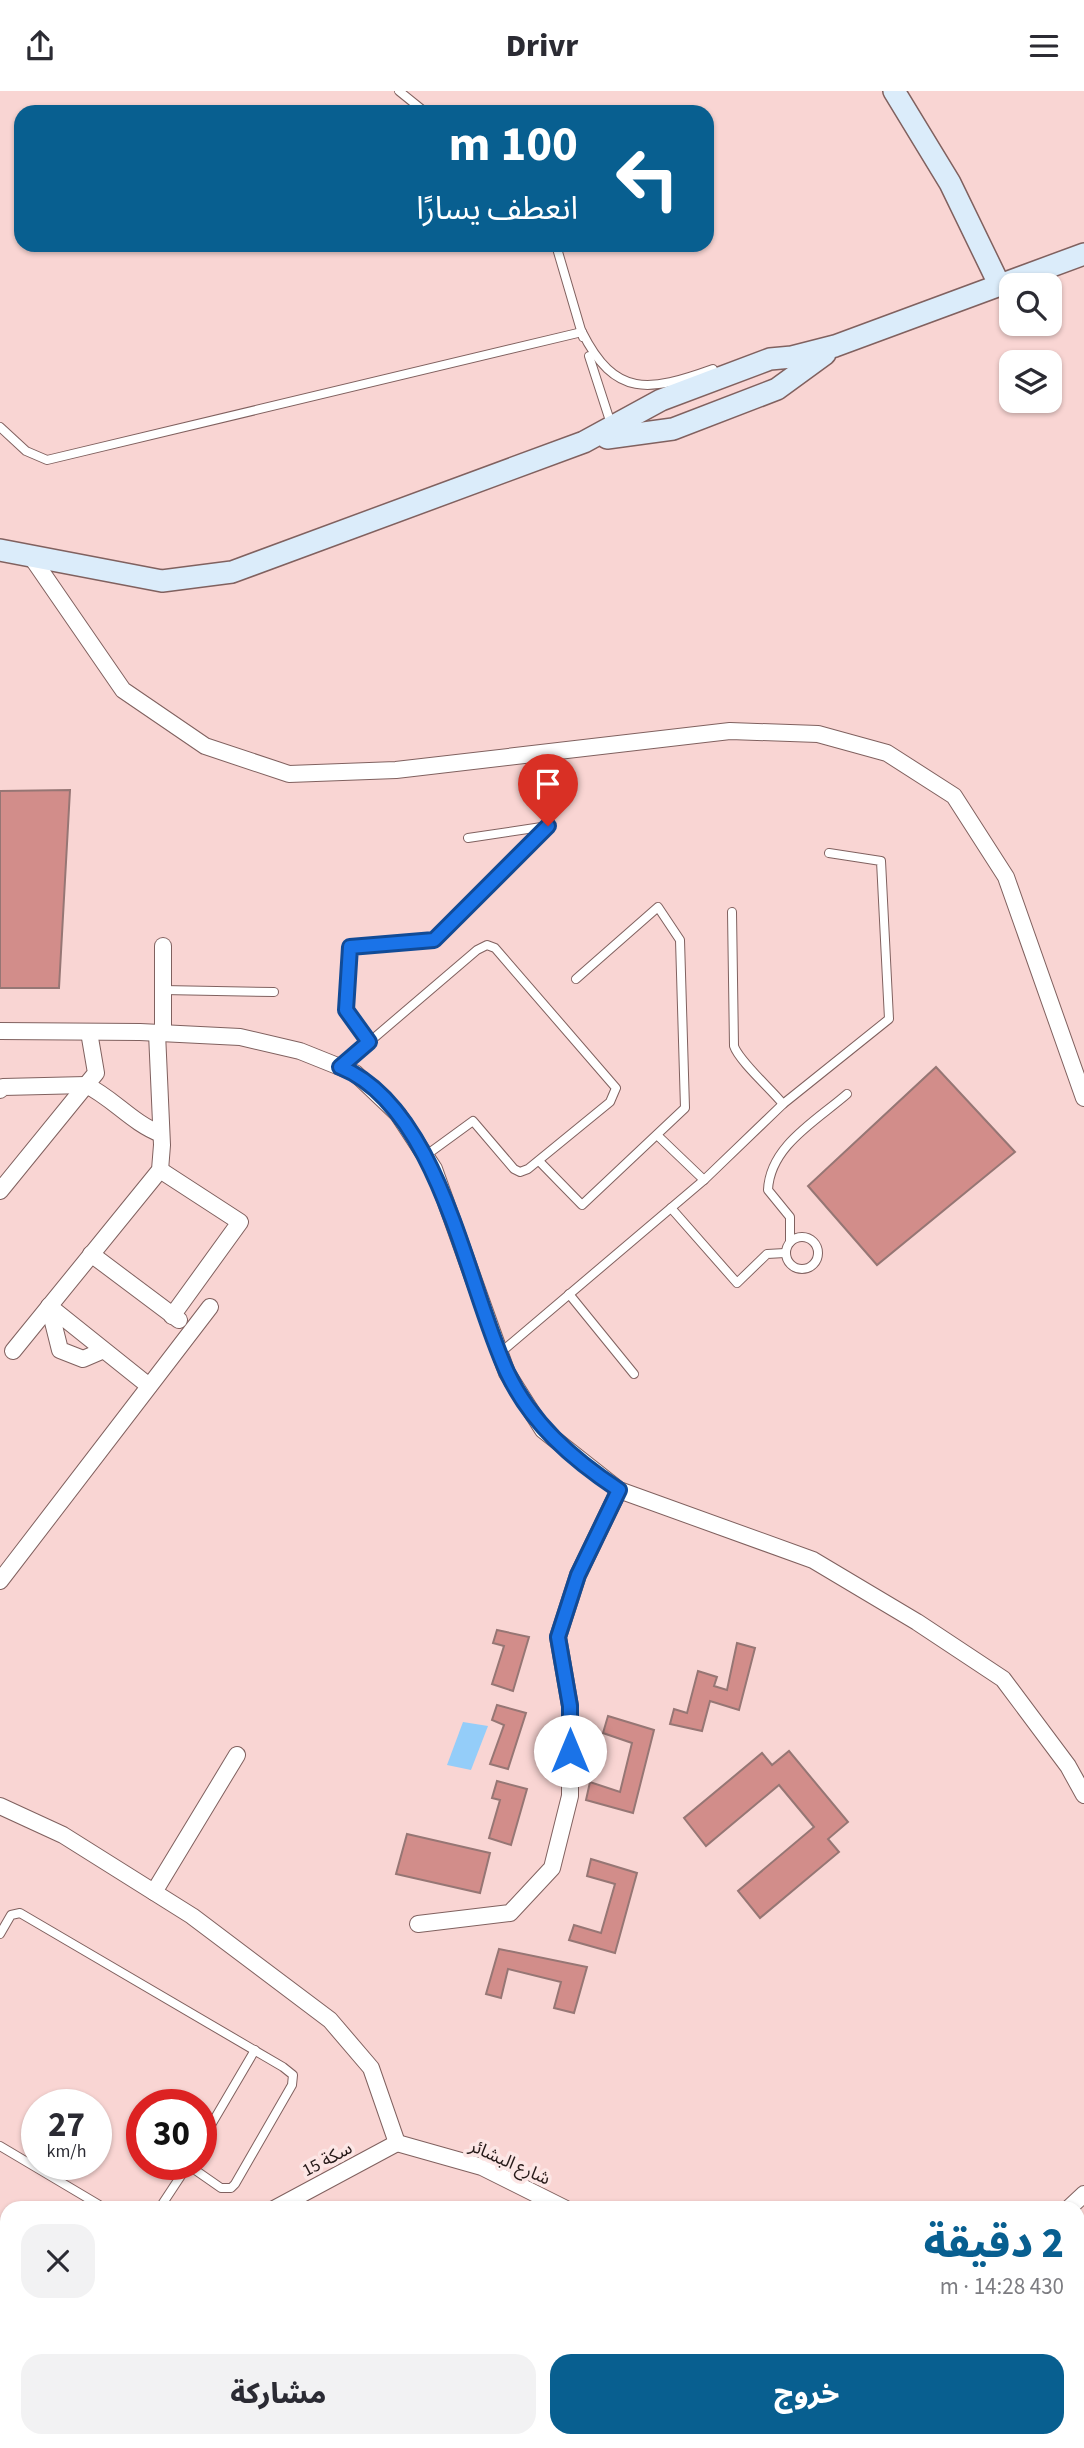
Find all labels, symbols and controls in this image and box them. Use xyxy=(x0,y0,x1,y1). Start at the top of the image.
text: Drivr xyxy=(506,23,578,69)
icon: share xyxy=(21,27,59,65)
icon: menu xyxy=(1025,27,1063,65)
text: 100 m xyxy=(449,110,578,180)
icon: left xyxy=(602,133,693,224)
text: انعطف يسارًا xyxy=(416,186,578,232)
map controls xyxy=(999,273,1062,413)
button: search xyxy=(999,273,1062,336)
button: layers xyxy=(999,350,1062,413)
pin xyxy=(518,754,578,826)
icon: arrive xyxy=(529,765,567,803)
position arrow xyxy=(533,1714,607,1788)
speed limit sign: 30 xyxy=(126,2089,217,2180)
text: 27 xyxy=(48,2100,85,2150)
street label: شارع البشائر xyxy=(464,2133,554,2192)
street label: سكة 15 xyxy=(298,2136,357,2183)
text: km/h xyxy=(47,2139,86,2164)
text: 2 دقيقة xyxy=(924,2214,1064,2274)
button: close xyxy=(21,2224,95,2298)
text: 430 m · 14:28 xyxy=(940,2270,1064,2303)
button: مشاركة xyxy=(21,2354,536,2434)
button: خروج xyxy=(550,2354,1064,2434)

